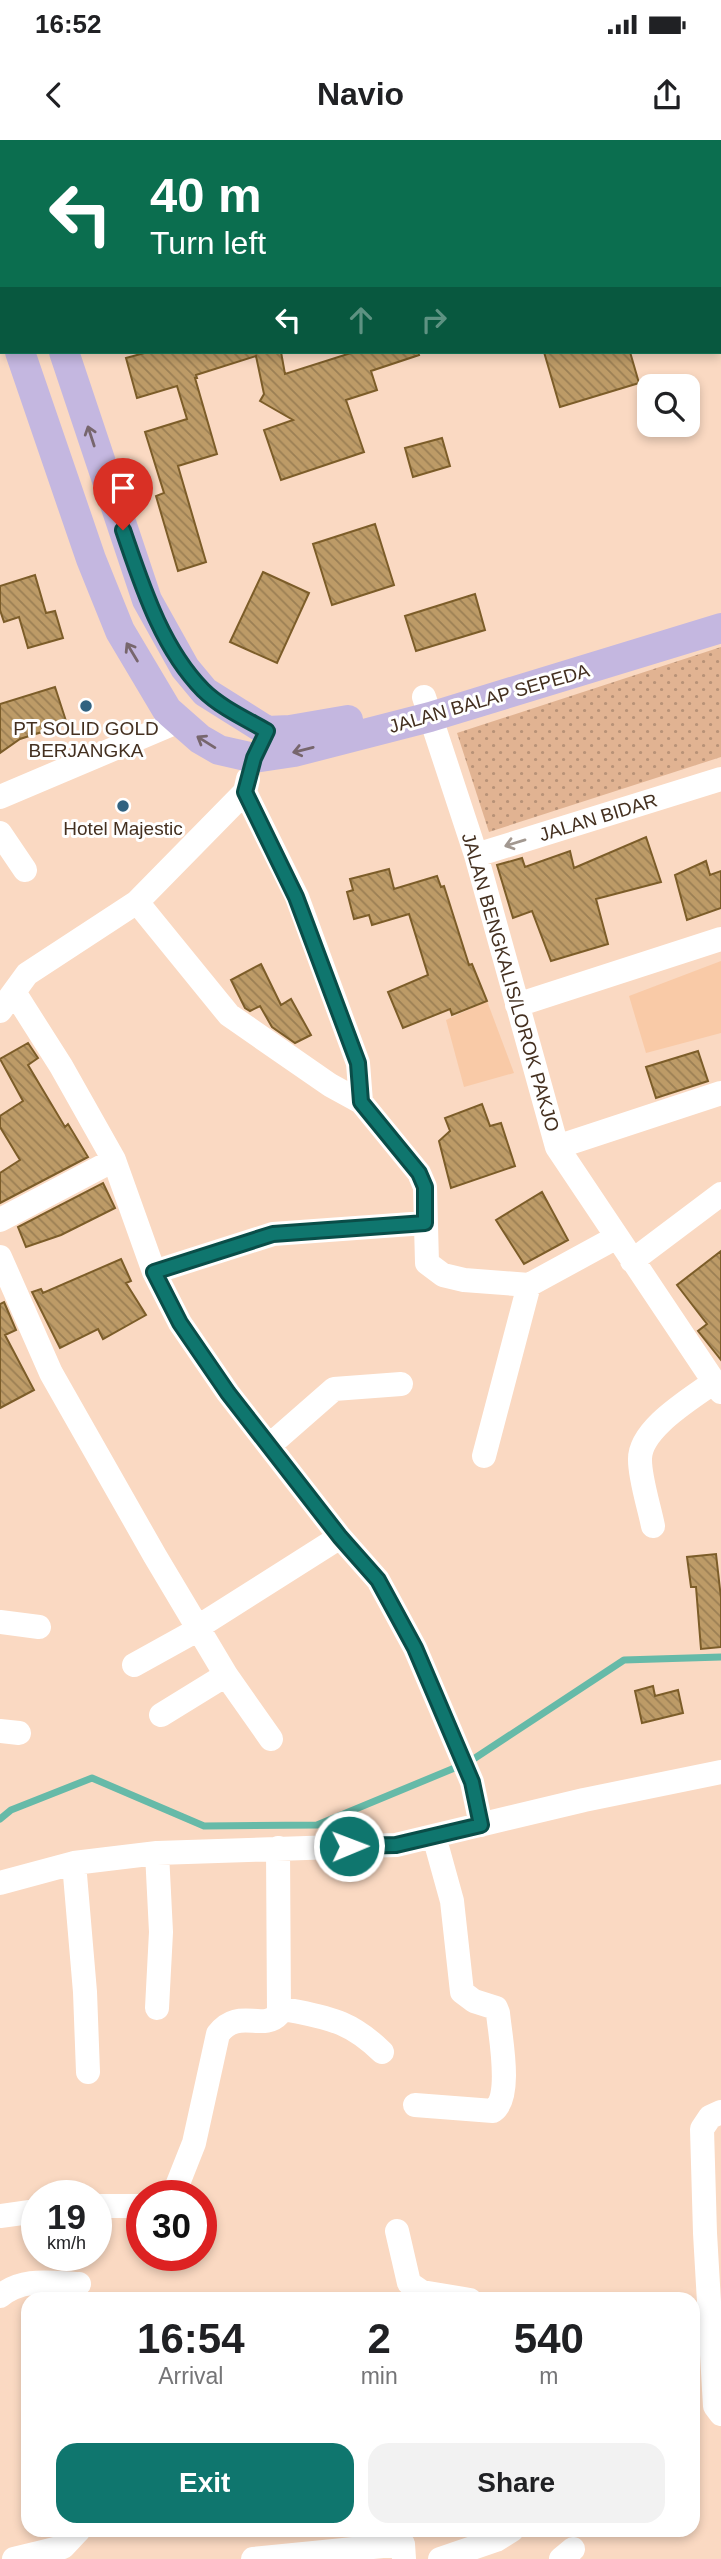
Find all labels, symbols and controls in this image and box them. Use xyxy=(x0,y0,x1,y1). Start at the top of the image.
text: 16:52 xyxy=(35,9,102,39)
icon: back xyxy=(35,76,73,114)
text: Navio xyxy=(317,76,404,112)
icon: share xyxy=(648,76,686,114)
icon: left xyxy=(35,168,126,259)
text: 40 m xyxy=(150,168,262,222)
text: Turn left xyxy=(150,225,266,261)
icon: left xyxy=(269,301,307,339)
icon: ahead xyxy=(342,301,380,339)
icon: right xyxy=(415,301,453,339)
map controls xyxy=(637,374,700,437)
button: search xyxy=(637,374,700,437)
one-way arrow xyxy=(84,425,97,447)
pin xyxy=(93,458,153,530)
icon: arrive xyxy=(104,469,142,507)
one-way arrow xyxy=(125,642,139,662)
street label: JALAN BALAP SEPEDA xyxy=(386,660,592,737)
marker: PT SOLID GOLD BERJANGKA xyxy=(78,698,94,714)
place label: PT SOLID GOLD BERJANGKA xyxy=(13,718,159,761)
one-way arrow xyxy=(197,735,217,749)
one-way arrow xyxy=(292,744,315,757)
street label: JALAN BIDAR xyxy=(537,790,660,845)
marker: Hotel Majestic xyxy=(115,798,131,814)
place label: Hotel Majestic xyxy=(63,818,183,839)
street label: JALAN BENGKALIS/LOROK PAKJO xyxy=(458,830,563,1134)
one-way arrow xyxy=(505,838,527,850)
position arrow xyxy=(312,1809,386,1883)
speed limit sign: 30 xyxy=(126,2180,217,2271)
text: 19 xyxy=(47,2197,86,2236)
text: km/h xyxy=(47,2233,86,2253)
text: 16:54 xyxy=(137,2315,245,2362)
text: 2 xyxy=(367,2315,391,2362)
text: 540 xyxy=(514,2315,584,2362)
text: Arrival xyxy=(158,2363,223,2389)
text: min xyxy=(361,2363,398,2389)
text: m xyxy=(539,2363,558,2389)
button: Exit xyxy=(56,2443,354,2523)
button: Share xyxy=(368,2443,665,2523)

